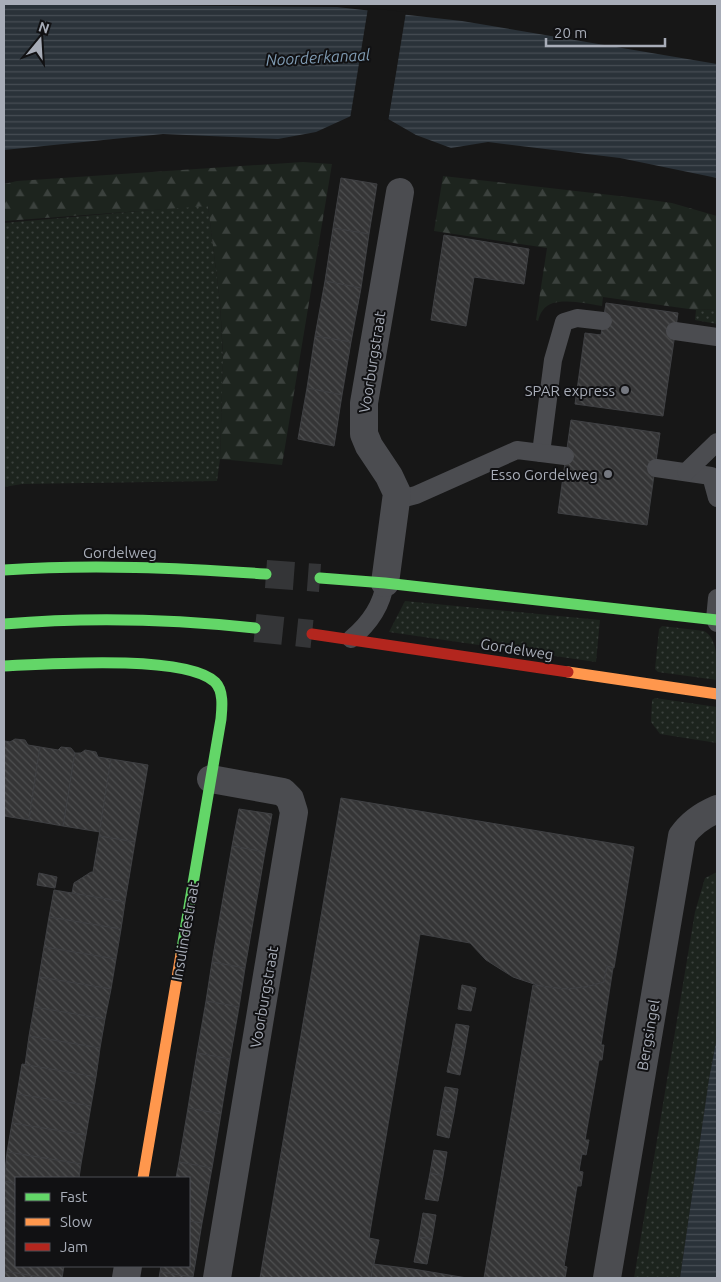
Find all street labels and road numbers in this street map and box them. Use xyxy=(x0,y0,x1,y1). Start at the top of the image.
street label: Voorburgstraat xyxy=(356,310,388,414)
street label: Gordelweg xyxy=(83,544,157,561)
street label: Gordelweg xyxy=(479,635,555,663)
street label: Insulindestraat xyxy=(168,880,202,982)
street label: Voorburgstraat xyxy=(247,945,281,1049)
street label: Bergsingel xyxy=(633,998,663,1072)

